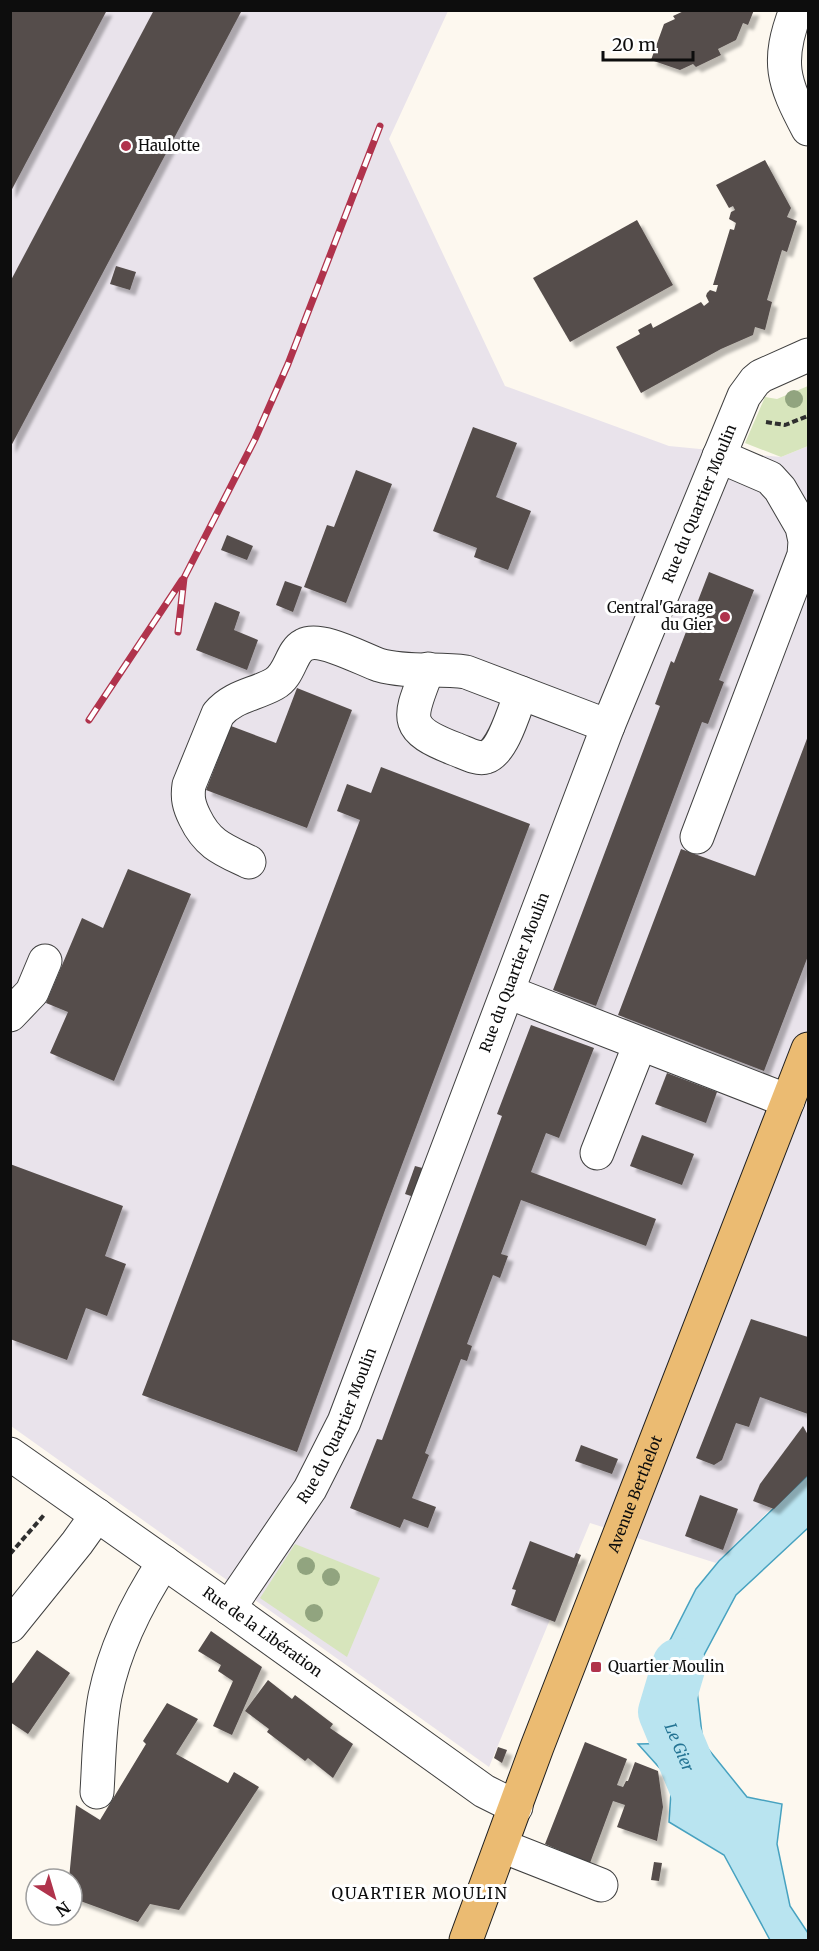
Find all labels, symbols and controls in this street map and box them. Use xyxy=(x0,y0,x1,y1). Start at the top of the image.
scale bar xyxy=(603,24,693,62)
text: 20 m xyxy=(612,33,656,56)
place label: Haulotte xyxy=(138,136,200,155)
marker: Haulotte xyxy=(119,139,133,153)
street label: Rue du Quartier Moulin xyxy=(658,421,740,585)
place label: Central'Garage du Gier xyxy=(607,598,713,634)
marker: Central'Garage du Gier xyxy=(718,610,732,624)
street label: Rue du Quartier Moulin xyxy=(475,889,553,1055)
street label: Rue du Quartier Moulin xyxy=(293,1345,380,1507)
street label: Avenue Berthelot xyxy=(603,1432,666,1556)
street label: Rue de la Libération xyxy=(199,1582,326,1681)
place label: Quartier Moulin xyxy=(608,1657,725,1676)
marker: Quartier Moulin xyxy=(589,1660,603,1674)
water label: Le Gier xyxy=(661,1720,699,1775)
north arrow xyxy=(24,1867,84,1927)
district label: QUARTIER MOULIN xyxy=(332,1883,508,1903)
text: N xyxy=(52,1897,74,1921)

